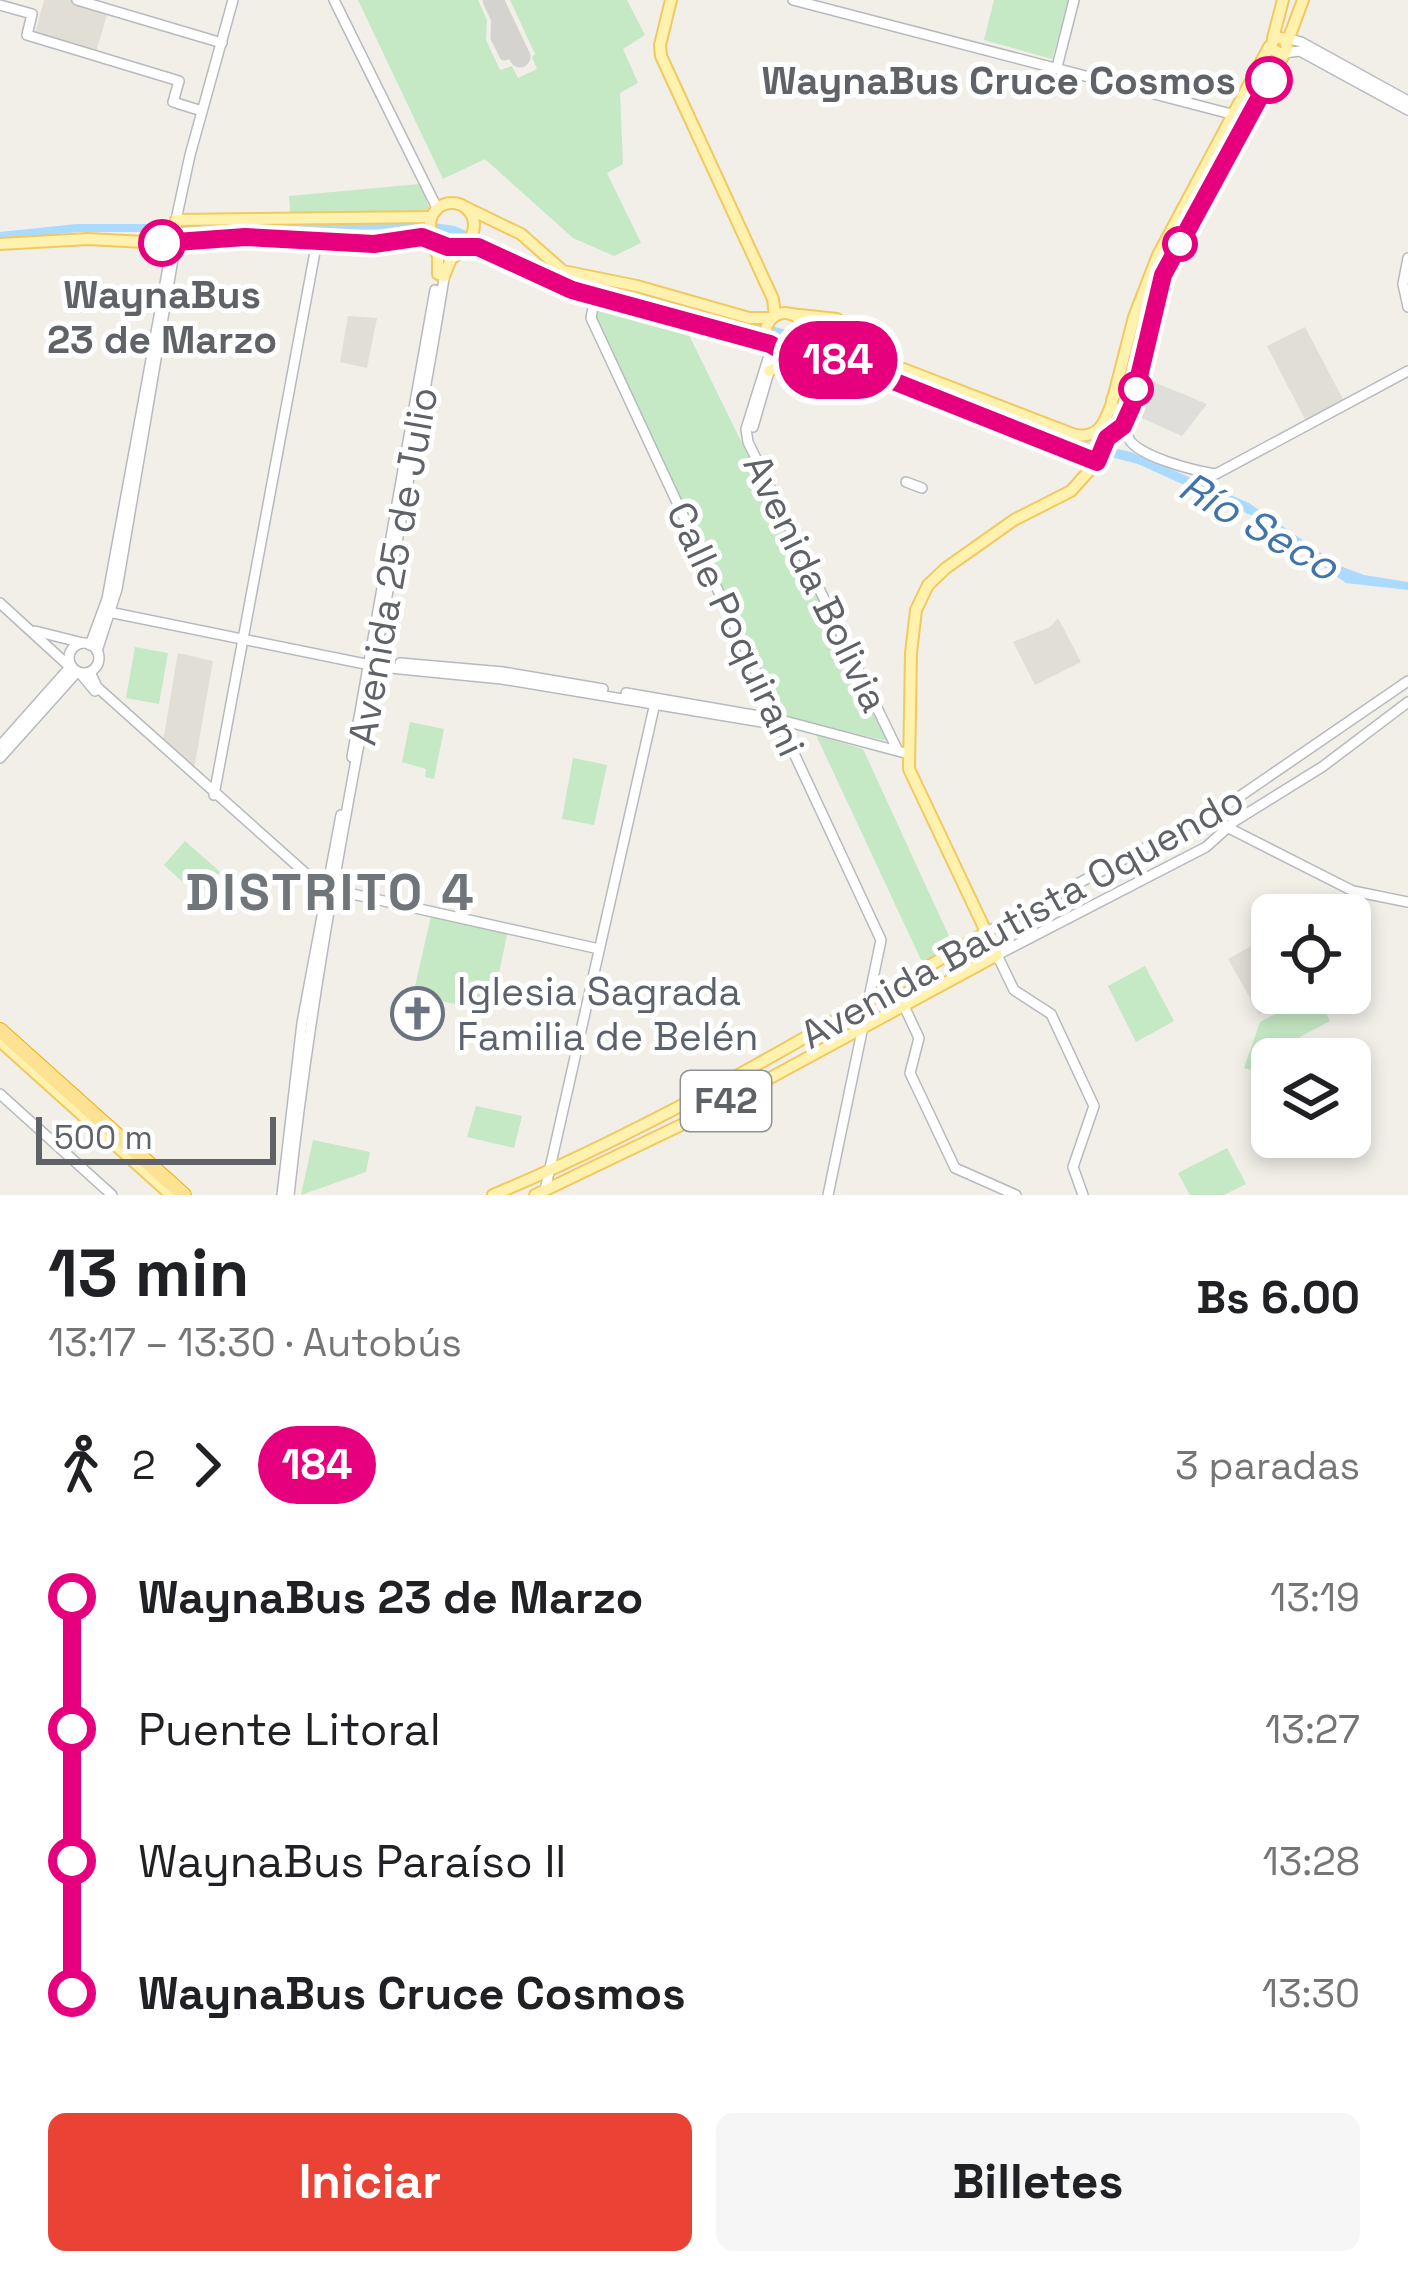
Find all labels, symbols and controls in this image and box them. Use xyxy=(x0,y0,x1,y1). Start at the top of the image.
place label: WaynaBus Cruce Cosmos xyxy=(761,56,1236,105)
marker: WaynaBus Cruce Cosmos xyxy=(1247,58,1291,102)
marker: WaynaBus 23 de Marzo xyxy=(140,221,184,265)
unlabelled marker xyxy=(1164,228,1196,260)
place label: WaynaBus 23 de Marzo xyxy=(47,270,277,364)
line badge: 184 xyxy=(769,321,907,399)
text: 184 xyxy=(803,333,873,386)
unlabelled marker xyxy=(1120,373,1152,405)
street label: Avenida 25 de Julio xyxy=(337,383,449,749)
street label: Avenida Bolivia xyxy=(733,446,899,720)
water label: Río Seco xyxy=(1170,459,1349,593)
street label: Calle Poquirani xyxy=(656,494,816,764)
street label: Avenida Bautista Oquendo xyxy=(792,775,1252,1059)
district label: DISTRITO 4 xyxy=(185,860,477,925)
map controls xyxy=(1251,894,1371,1158)
button: locate xyxy=(1251,894,1371,1014)
place label: Iglesia Sagrada Familia de Belén xyxy=(457,967,759,1061)
church icon: Iglesia Sagrada Familia de Belén xyxy=(390,985,446,1041)
button: layers xyxy=(1251,1038,1371,1158)
road number: F42 xyxy=(681,1071,771,1131)
scale bar xyxy=(36,1111,276,1164)
text: 500 m xyxy=(54,1117,153,1159)
text: 13 min xyxy=(48,1231,249,1315)
text: Bs 6.00 xyxy=(1196,1269,1360,1326)
text: 13:17 – 13:30 · Autobús xyxy=(48,1318,462,1367)
icon: walk xyxy=(48,1432,114,1498)
icon: forward xyxy=(174,1432,240,1498)
text: 184 xyxy=(282,1438,352,1491)
text: 2 xyxy=(132,1441,156,1490)
text: 3 paradas xyxy=(1175,1441,1360,1490)
text: WaynaBus 23 de Marzo xyxy=(138,1569,643,1626)
text: 13:19 xyxy=(1270,1573,1360,1622)
text: Puente Litoral xyxy=(138,1701,441,1758)
text: 13:27 xyxy=(1265,1705,1360,1754)
text: WaynaBus Paraíso II xyxy=(138,1833,566,1890)
text: 13:28 xyxy=(1262,1837,1360,1886)
text: WaynaBus Cruce Cosmos xyxy=(138,1965,686,2022)
text: 13:30 xyxy=(1262,1969,1360,2018)
button: Iniciar xyxy=(48,2113,692,2251)
button: Billetes xyxy=(716,2113,1360,2251)

